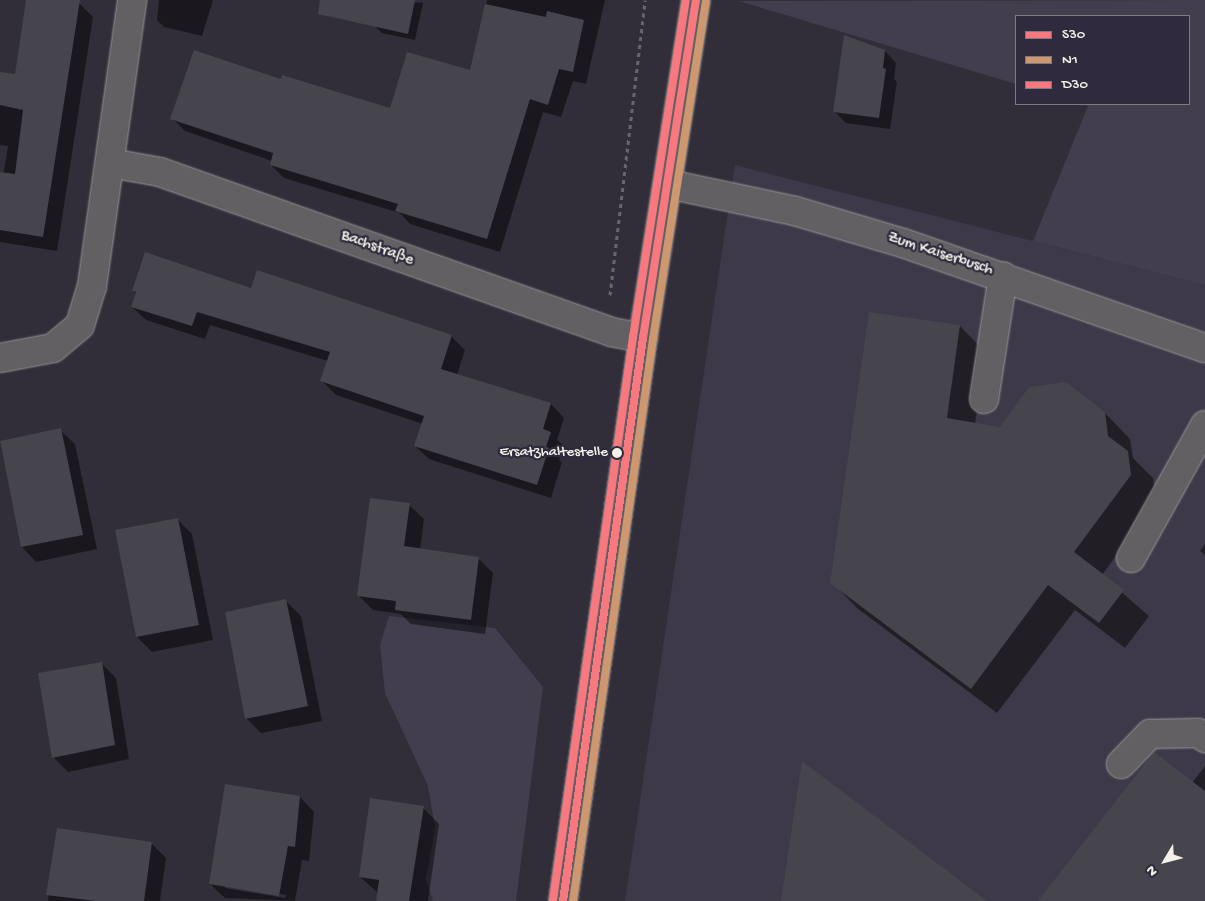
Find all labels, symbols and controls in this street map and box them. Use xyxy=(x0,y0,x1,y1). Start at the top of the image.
legend xyxy=(1015,15,1190,105)
text: S30 xyxy=(1062,26,1085,44)
text: N1 xyxy=(1062,51,1078,69)
text: D30 xyxy=(1062,76,1088,94)
street label: Bachstraße xyxy=(338,227,416,271)
street label: Zum Kaiserbusch xyxy=(885,229,995,281)
place label: Ersatzhaltestelle xyxy=(499,444,608,462)
marker: Ersatzhaltestelle xyxy=(612,448,622,458)
north arrow xyxy=(1140,836,1190,886)
text: N xyxy=(1143,862,1162,879)

